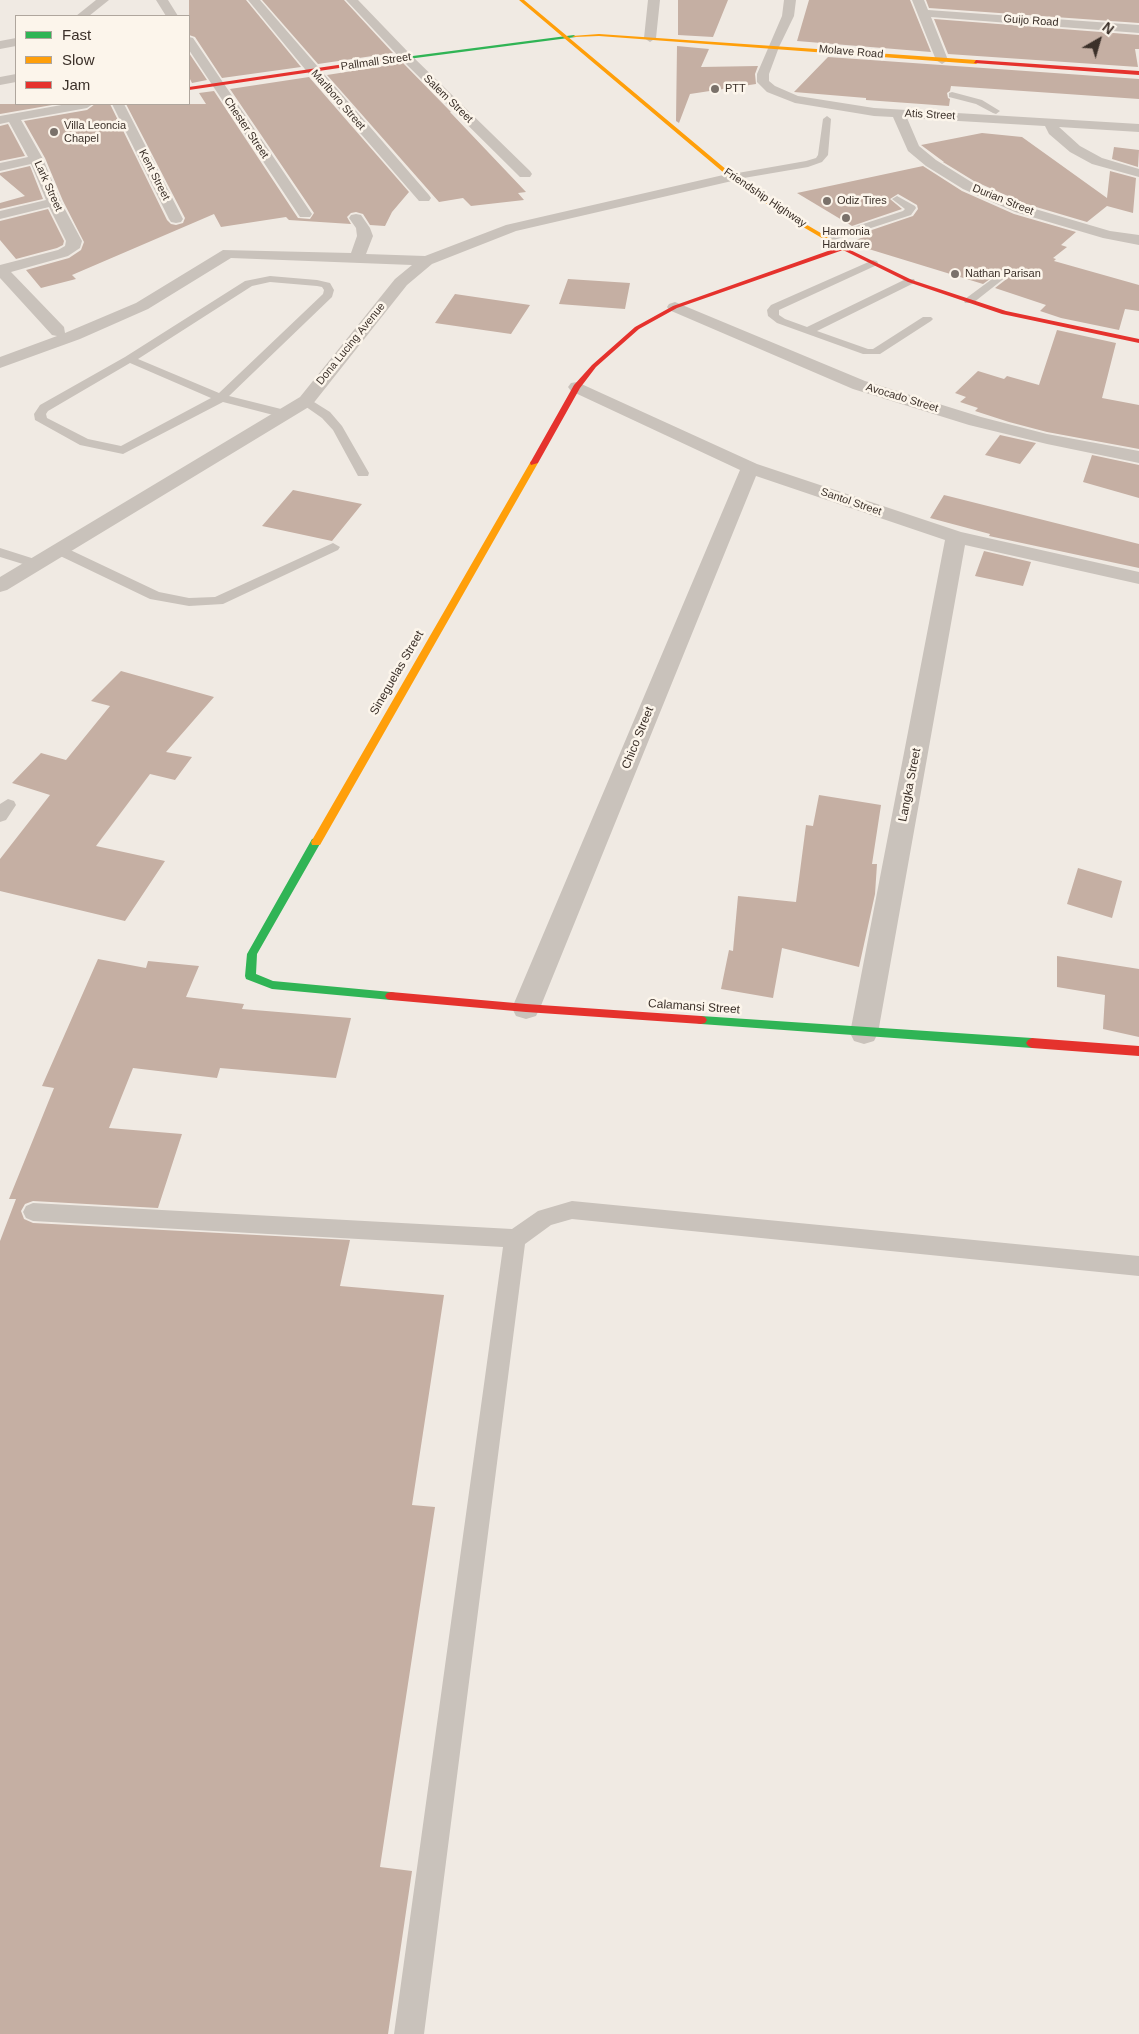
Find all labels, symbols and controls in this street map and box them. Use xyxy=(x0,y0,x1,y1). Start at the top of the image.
street label: Guijo Road xyxy=(1003,12,1059,30)
legend xyxy=(15,15,190,105)
north arrow xyxy=(1074,15,1124,65)
text: N xyxy=(1099,19,1117,38)
text: Fast xyxy=(62,26,91,43)
street label: Molave Road xyxy=(818,43,884,61)
text: Slow xyxy=(62,51,95,68)
street label: Pallmall Street xyxy=(340,51,412,73)
street label: Marlboro Street xyxy=(308,67,368,133)
street label: Salem Street xyxy=(421,72,475,126)
text: Jam xyxy=(62,76,90,93)
place label: PTT xyxy=(725,82,746,96)
marker: PTT xyxy=(709,83,721,95)
street label: Chester Street xyxy=(221,95,271,161)
street label: Atis Street xyxy=(904,107,956,123)
place label: Villa Leoncia Chapel xyxy=(64,119,126,145)
marker: Villa Leoncia Chapel xyxy=(48,126,60,138)
street label: Kent Street xyxy=(136,147,172,203)
street label: Lark Street xyxy=(31,159,65,213)
street label: Friendship Highway xyxy=(721,166,809,230)
street label: Durian Street xyxy=(970,182,1036,218)
place label: Odiz Tires xyxy=(837,194,887,208)
marker: Odiz Tires xyxy=(821,195,833,207)
marker: Harmonia Hardware xyxy=(840,212,852,224)
place label: Harmonia Hardware xyxy=(822,225,870,251)
place label: Nathan Parisan xyxy=(965,267,1041,281)
marker: Nathan Parisan xyxy=(949,268,961,280)
street label: Dona Lucing Avenue xyxy=(314,300,388,388)
street label: Avocado Street xyxy=(864,381,940,415)
street label: Santol Street xyxy=(819,485,883,519)
street label: Sineguelas Street xyxy=(367,628,427,718)
street label: Chico Street xyxy=(619,705,657,771)
street label: Langka Street xyxy=(896,747,924,823)
street label: Calamansi Street xyxy=(648,997,740,1017)

